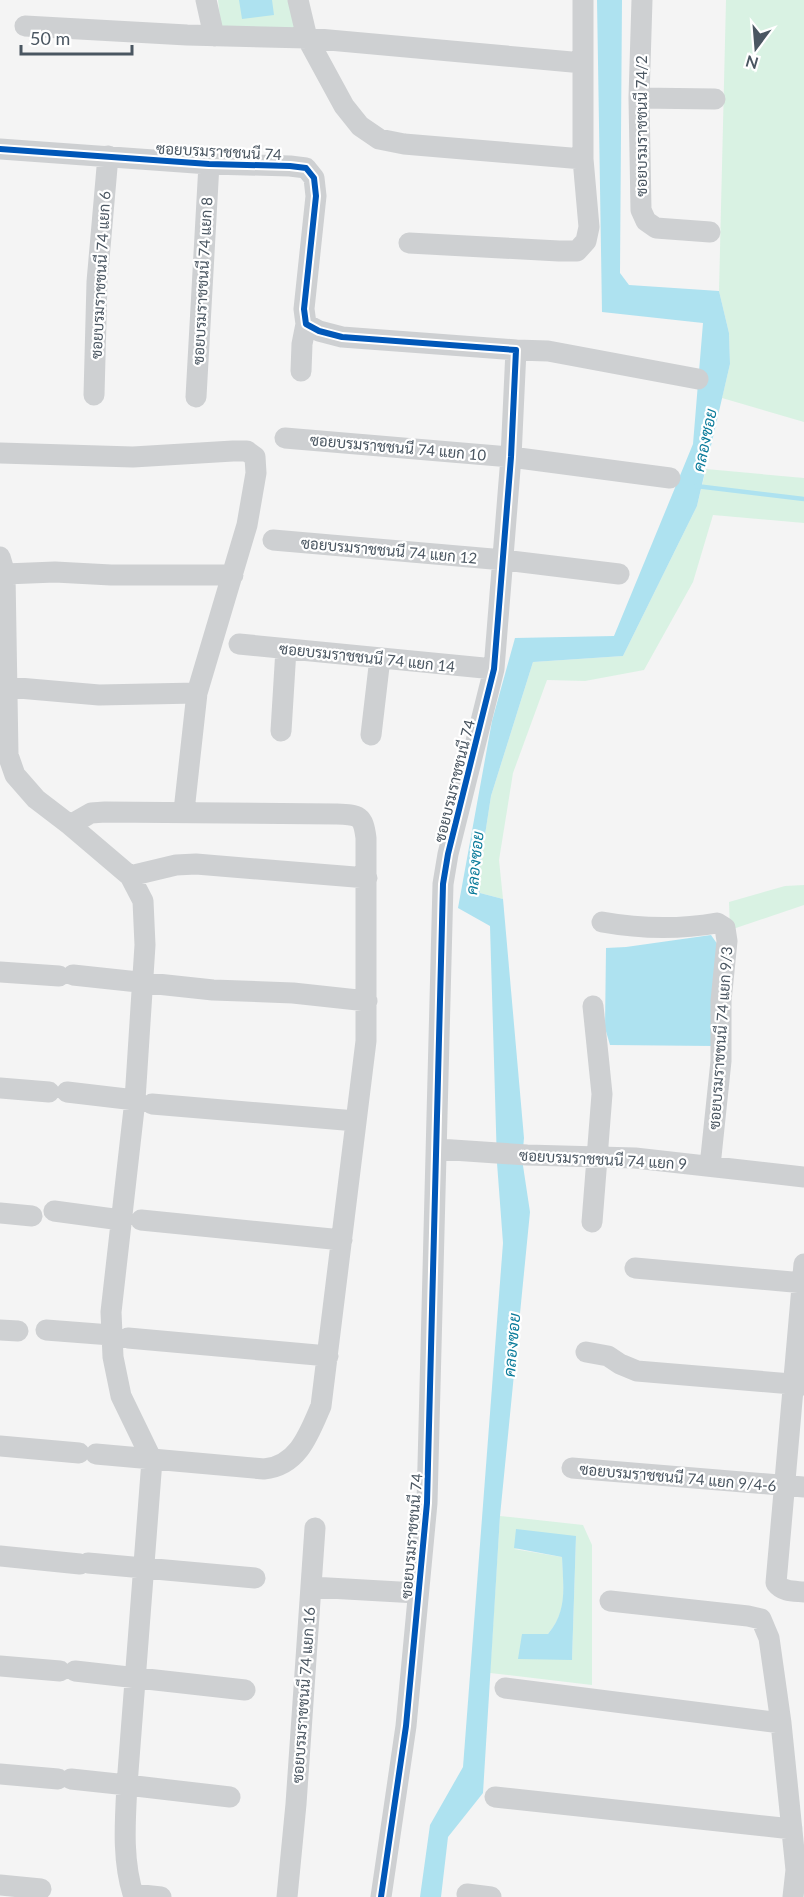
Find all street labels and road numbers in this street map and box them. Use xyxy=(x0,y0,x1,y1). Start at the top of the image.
street label: ซอยบรมราชชนนี 74/2 xyxy=(632,55,650,197)
street label: ซอยบรมราชชนนี 74 xyxy=(156,139,283,163)
street label: ซอยบรมราชชนนี 74 แยก 6 xyxy=(87,190,113,359)
street label: ซอยบรมราชชนนี 74 แยก 8 xyxy=(189,197,215,365)
street label: ซอยบรมราชชนนี 74 แยก 10 xyxy=(309,430,487,464)
street label: ซอยบรมราชชนนี 74 แยก 12 xyxy=(300,533,478,567)
street label: ซอยบรมราชชนนี 74 แยก 14 xyxy=(278,639,456,675)
street label: ซอยบรมราชชนนี 74 xyxy=(430,717,478,844)
street label: ซอยบรมราชชนนี 74 แยก 9/3 xyxy=(705,946,735,1130)
street label: ซอยบรมราชชนนี 74 แยก 9 xyxy=(519,1146,687,1172)
street label: ซอยบรมราชชนนี 74 แยก 9/4-6 xyxy=(579,1459,778,1495)
street label: ซอยบรมราชชนนี 74 xyxy=(397,1472,425,1599)
street label: ซอยบรมราชชนนี 74 แยก 16 xyxy=(288,1606,318,1784)

